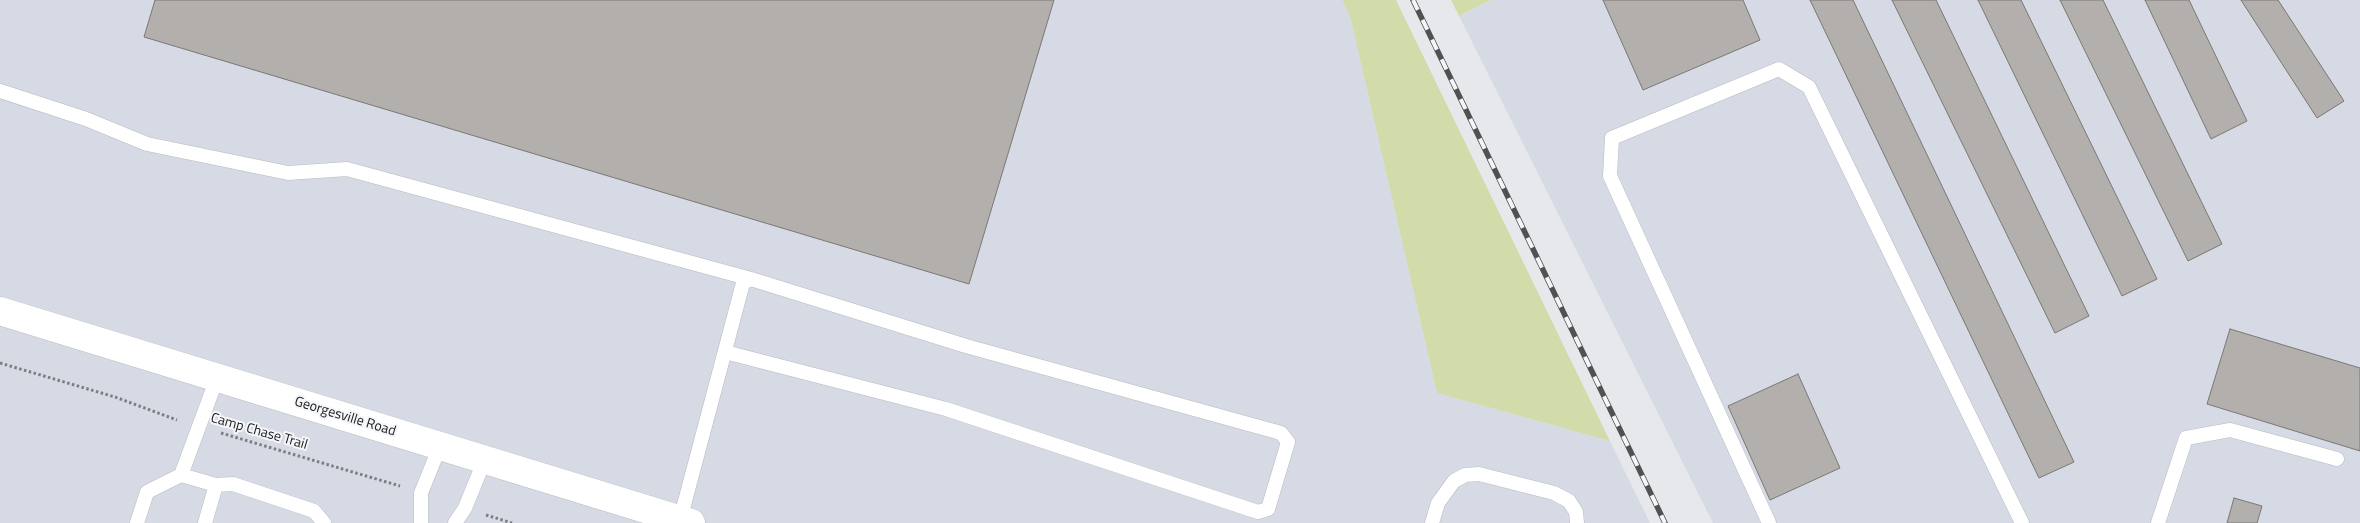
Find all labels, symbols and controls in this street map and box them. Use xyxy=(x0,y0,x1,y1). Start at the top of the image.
street label: Georgesville Road xyxy=(292,394,398,440)
street label: Camp Chase Trail xyxy=(209,410,309,454)

